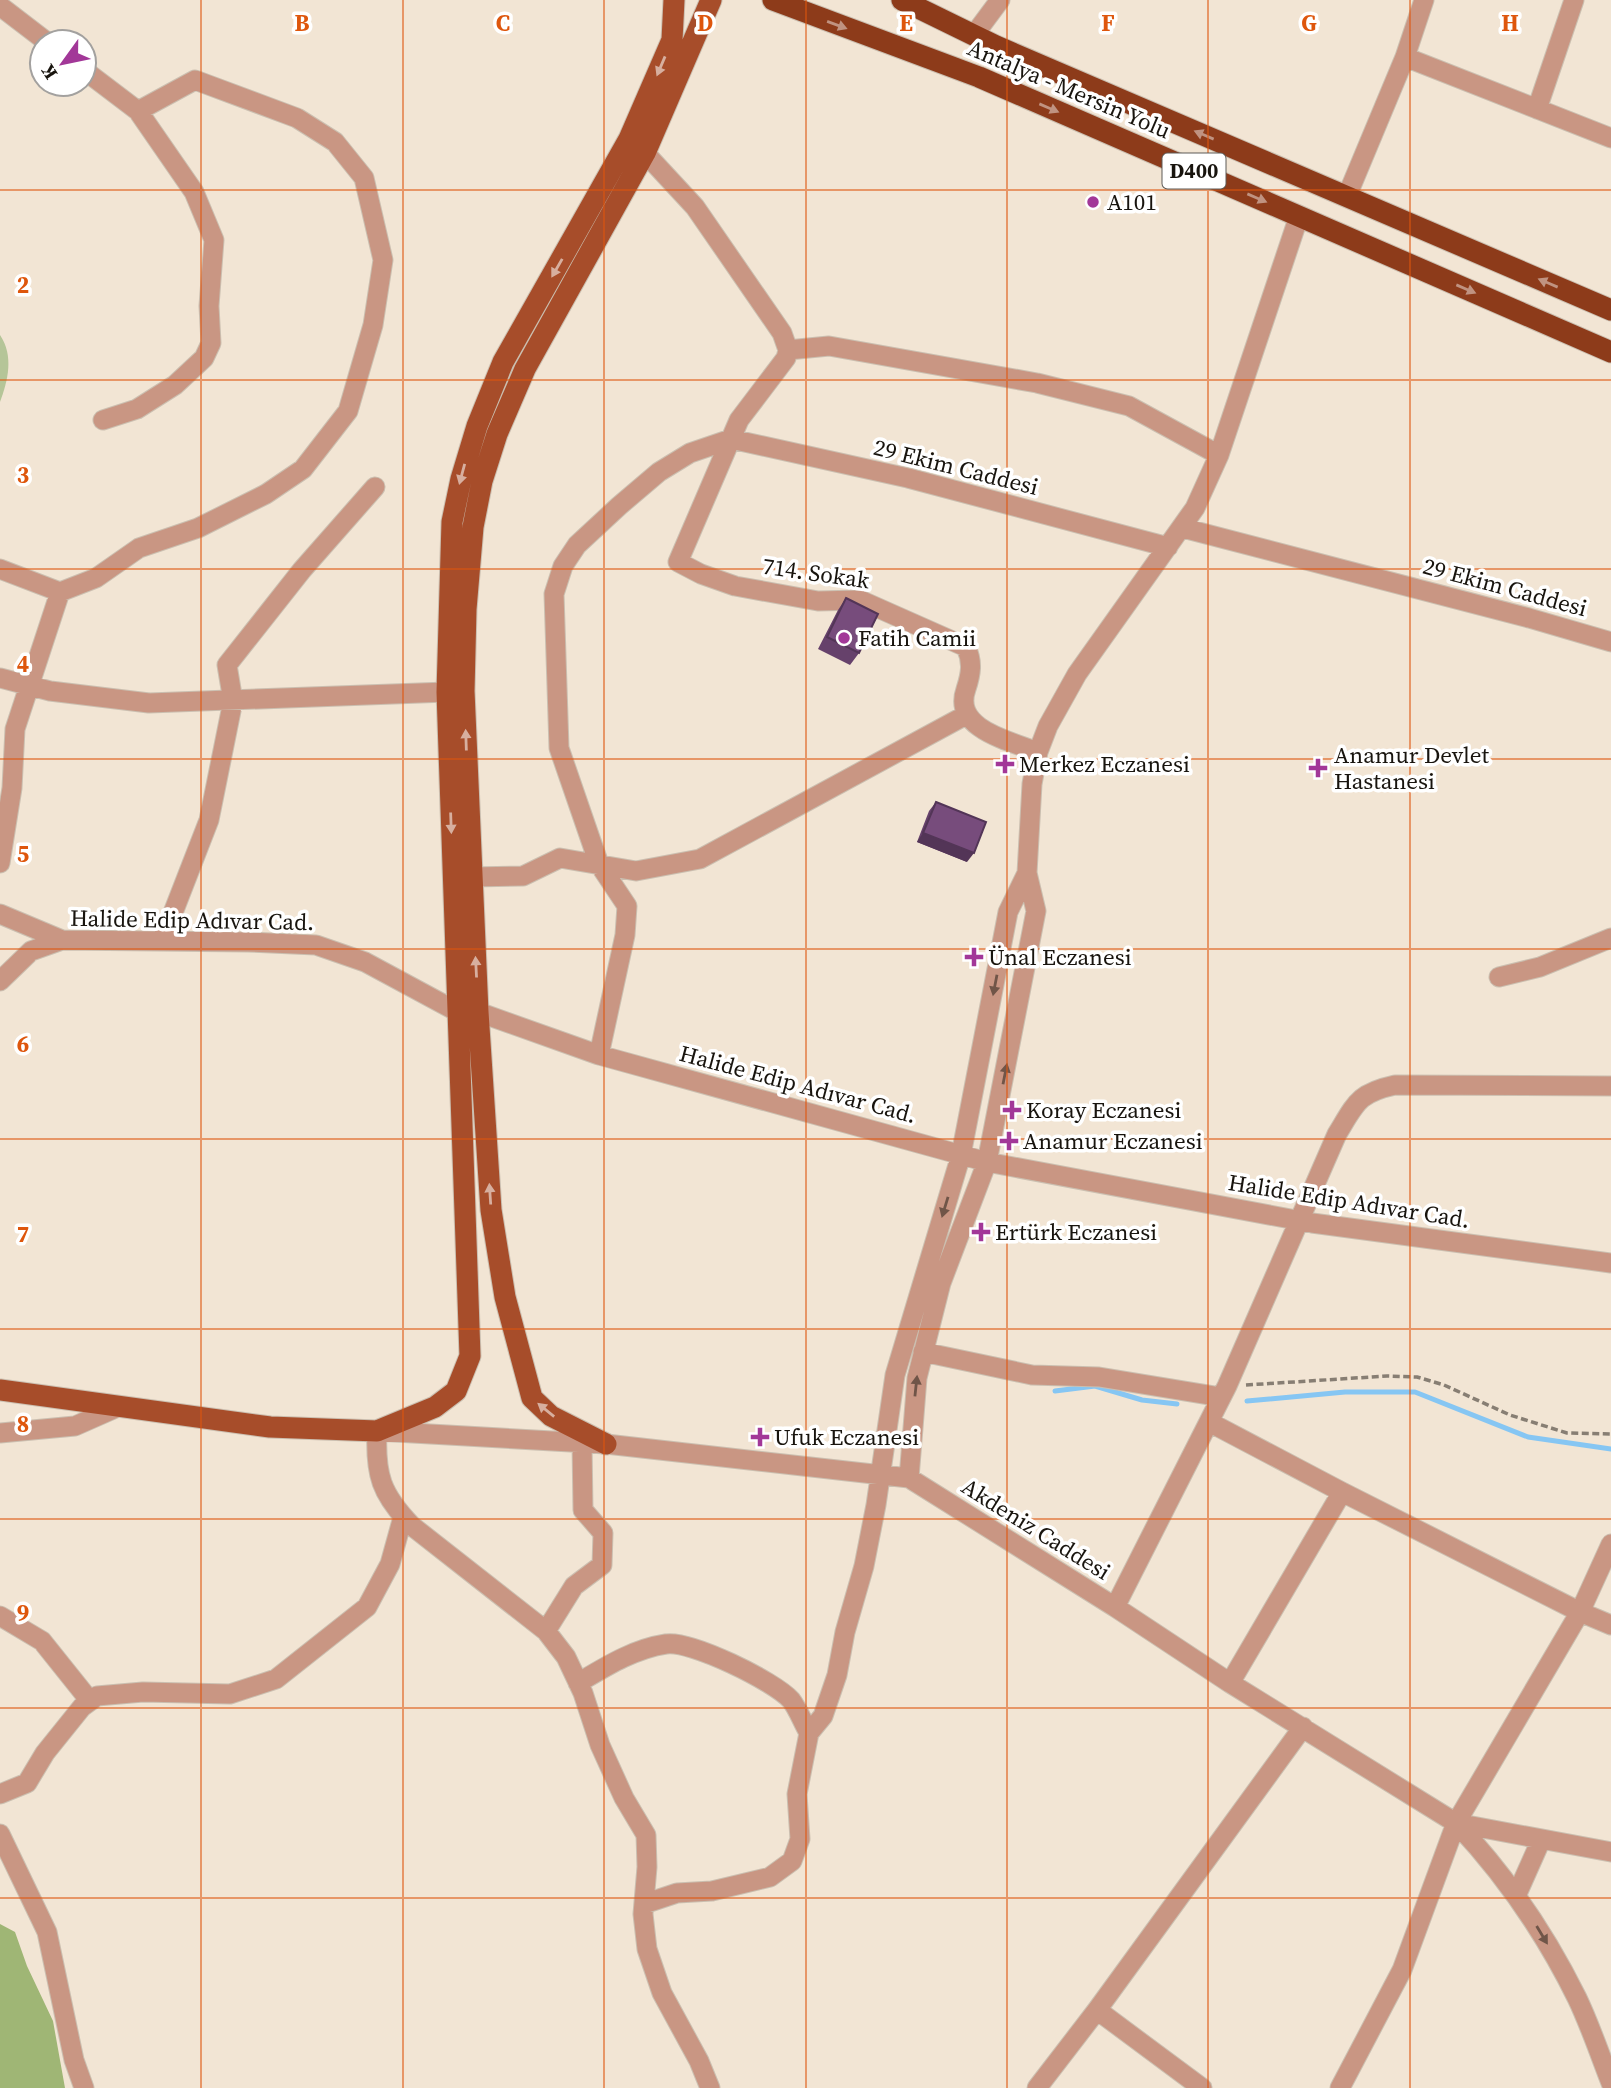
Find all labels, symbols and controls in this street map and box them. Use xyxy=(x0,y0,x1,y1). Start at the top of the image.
text: B xyxy=(295,7,310,39)
text: C xyxy=(496,7,510,39)
text: D xyxy=(697,7,713,39)
text: E xyxy=(899,7,913,39)
text: F xyxy=(1101,7,1115,39)
text: G xyxy=(1301,7,1317,39)
text: H xyxy=(1501,7,1519,39)
one-way arrow xyxy=(826,19,847,30)
north arrow xyxy=(28,28,98,98)
street label: Antalya - Mersin Yolu xyxy=(963,32,1175,146)
one-way arrow xyxy=(655,56,667,76)
text: K xyxy=(34,59,63,85)
one-way arrow xyxy=(1038,102,1059,113)
one-way arrow xyxy=(1194,129,1214,141)
road number: D400 xyxy=(1162,154,1226,188)
place label: A101 xyxy=(1107,186,1157,218)
one-way arrow xyxy=(1247,192,1267,204)
marker: A101 xyxy=(1085,194,1101,210)
one-way arrow xyxy=(551,259,563,278)
text: 2 xyxy=(17,269,29,301)
one-way arrow xyxy=(1538,277,1559,288)
one-way arrow xyxy=(1456,283,1476,295)
street label: 29 Ekim Caddesi xyxy=(870,431,1042,503)
text: 3 xyxy=(17,459,29,491)
one-way arrow xyxy=(457,464,467,485)
street label: 714. Sokak xyxy=(760,550,872,596)
street label: 29 Ekim Caddesi xyxy=(1419,550,1591,624)
place label: Fatih Camii xyxy=(858,622,976,654)
marker: Fatih Camii xyxy=(836,630,852,646)
text: 4 xyxy=(17,648,29,680)
one-way arrow xyxy=(460,729,471,751)
place label: Anamur Devlet Hastanesi xyxy=(1334,739,1489,797)
place label: Merkez Eczanesi xyxy=(1019,748,1190,780)
marker: Merkez Eczanesi xyxy=(997,756,1013,772)
marker: Anamur Devlet Hastanesi xyxy=(1308,758,1328,778)
one-way arrow xyxy=(445,812,456,834)
text: 5 xyxy=(17,838,29,870)
street label: Halide Edip Adıvar Cad. xyxy=(70,902,314,938)
place label: Ünal Eczanesi xyxy=(988,941,1132,973)
marker: Ünal Eczanesi xyxy=(966,949,982,965)
one-way arrow xyxy=(470,956,481,978)
one-way arrow xyxy=(989,974,1000,996)
text: 6 xyxy=(17,1028,29,1060)
street label: Halide Edip Adıvar Cad. xyxy=(676,1037,920,1131)
one-way arrow xyxy=(999,1063,1010,1085)
place label: Koray Eczanesi xyxy=(1026,1094,1181,1126)
marker: Koray Eczanesi xyxy=(1004,1102,1020,1118)
place label: Anamur Eczanesi xyxy=(1023,1125,1203,1157)
marker: Anamur Eczanesi xyxy=(1001,1133,1017,1149)
street label: Halide Edip Adıvar Cad. xyxy=(1226,1166,1472,1236)
one-way arrow xyxy=(484,1183,495,1205)
one-way arrow xyxy=(940,1196,950,1217)
place label: Ertürk Eczanesi xyxy=(995,1216,1157,1248)
text: 7 xyxy=(17,1218,29,1250)
marker: Ertürk Eczanesi xyxy=(973,1224,989,1240)
one-way arrow xyxy=(911,1375,922,1397)
one-way arrow xyxy=(538,1403,556,1418)
text: 8 xyxy=(17,1408,29,1440)
place label: Ufuk Eczanesi xyxy=(774,1421,919,1453)
marker: Ufuk Eczanesi xyxy=(752,1429,768,1445)
street label: Akdeniz Caddesi xyxy=(956,1470,1117,1588)
text: 9 xyxy=(17,1597,29,1629)
one-way arrow xyxy=(1536,1925,1549,1944)

